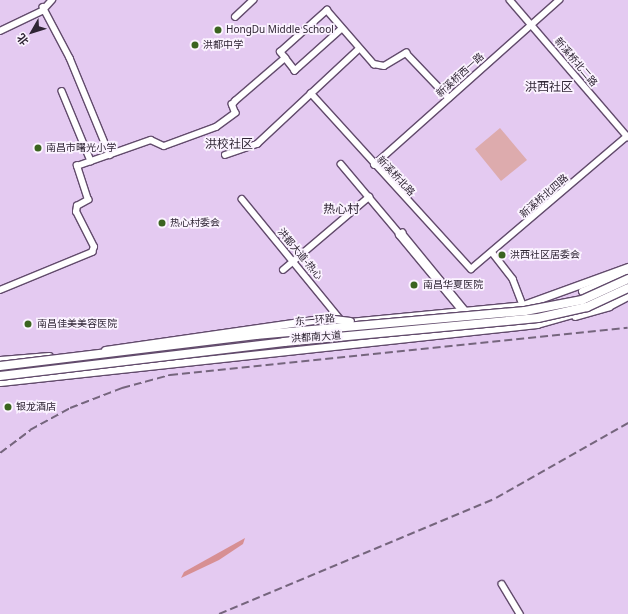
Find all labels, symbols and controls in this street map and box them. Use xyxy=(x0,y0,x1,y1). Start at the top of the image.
north arrow xyxy=(12,12,52,52)
place label: HongDu Middle School xyxy=(226,24,334,36)
marker: HongDu Middle School xyxy=(213,25,223,35)
text: 北 xyxy=(13,31,32,49)
street label: 新溪桥北二路 xyxy=(552,35,600,89)
place label: 洪都中学 xyxy=(203,39,243,51)
marker: 洪都中学 xyxy=(190,40,200,50)
street label: 新溪桥西一路 xyxy=(434,50,486,100)
district label: 洪西社区 xyxy=(525,80,573,94)
district label: 洪校社区 xyxy=(205,137,253,151)
place label: 南昌市曙光小学 xyxy=(46,142,116,154)
marker: 南昌市曙光小学 xyxy=(33,143,43,153)
street label: 新溪桥北路 xyxy=(375,154,417,198)
street label: 新溪桥北四路 xyxy=(517,172,571,220)
district label: 热心村 xyxy=(323,202,359,216)
place label: 热心村委会 xyxy=(170,217,220,229)
marker: 热心村委会 xyxy=(157,218,167,228)
street label: 洪都大道-热心 xyxy=(275,226,325,282)
place label: 洪西社区居委会 xyxy=(510,249,580,261)
marker: 洪西社区居委会 xyxy=(497,250,507,260)
marker: 南昌华夏医院 xyxy=(408,279,420,291)
place label: 南昌华夏医院 xyxy=(423,279,483,291)
street label: 东一环路 xyxy=(295,312,335,328)
marker: 南昌佳美美容医院 xyxy=(22,318,34,330)
place label: 南昌佳美美容医院 xyxy=(37,318,117,330)
street label: 洪都南大道 xyxy=(291,329,341,345)
place label: 银龙酒店 xyxy=(16,401,56,413)
marker: 银龙酒店 xyxy=(3,402,13,412)

